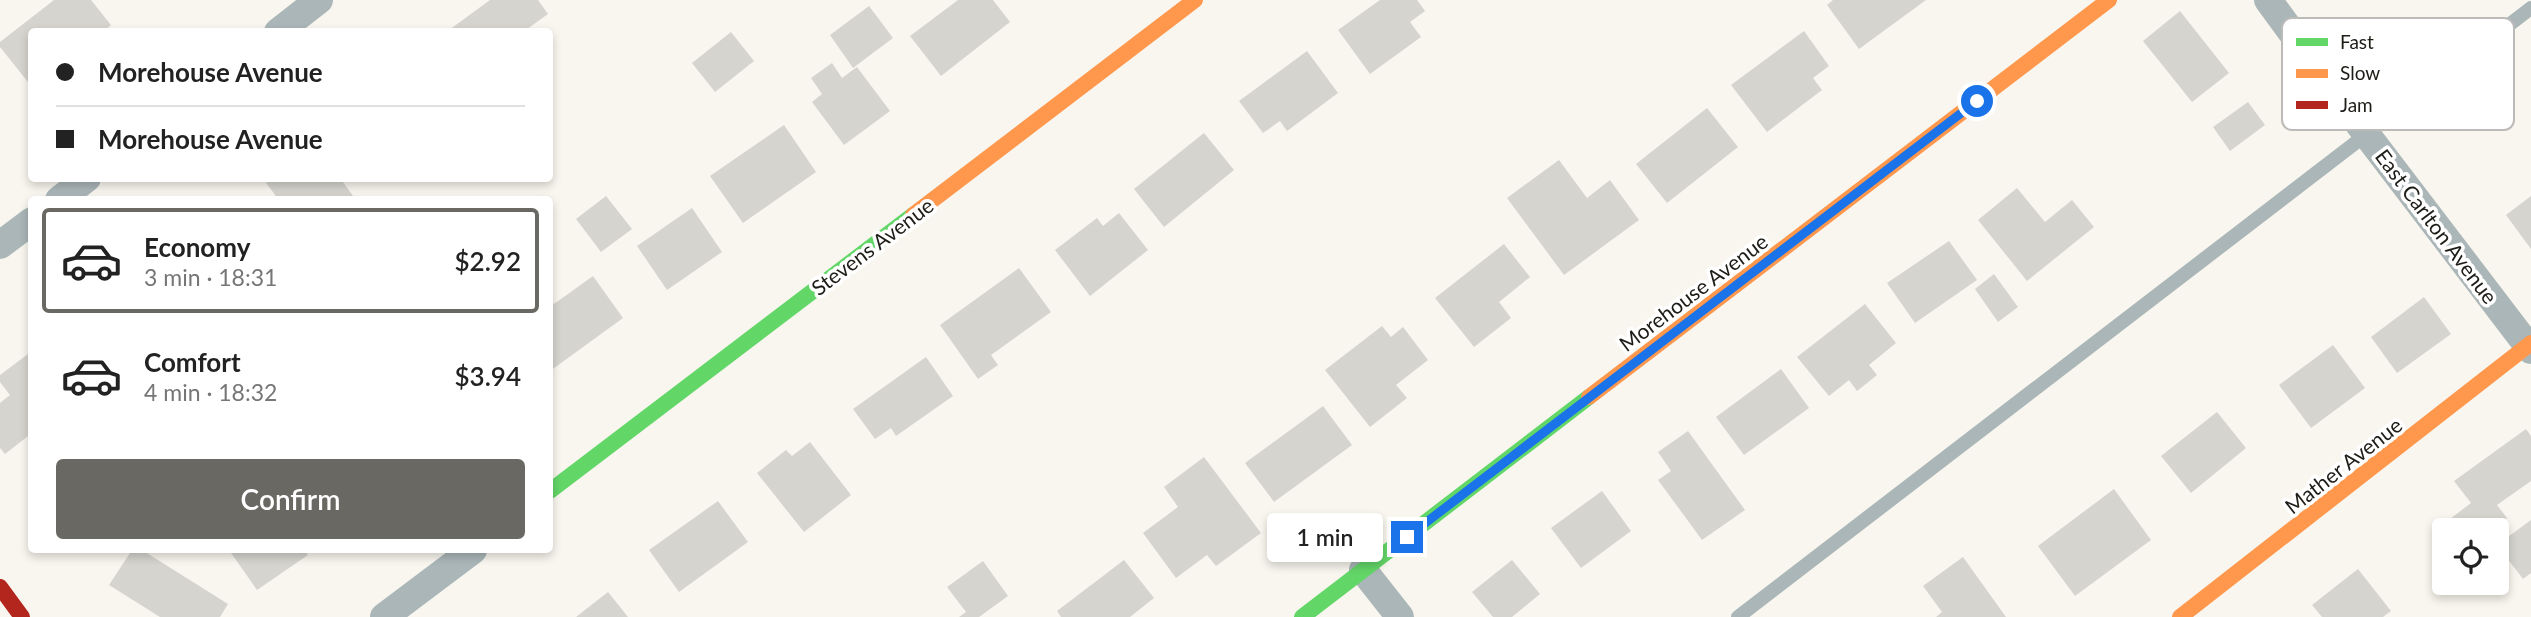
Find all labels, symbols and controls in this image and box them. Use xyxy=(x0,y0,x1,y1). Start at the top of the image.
legend xyxy=(2282,18,2514,130)
text: Fast xyxy=(2340,30,2374,53)
text: Morehouse Avenue xyxy=(98,56,323,88)
text: Slow xyxy=(2340,61,2380,84)
route start xyxy=(1961,85,1993,117)
text: Jam xyxy=(2340,93,2373,116)
text: Morehouse Avenue xyxy=(98,123,323,155)
street label: East Carlton Avenue xyxy=(2371,144,2503,308)
street label: Stevens Avenue xyxy=(806,192,938,300)
street label: Morehouse Avenue xyxy=(1614,228,1772,356)
icon: car xyxy=(60,229,123,292)
text: Economy xyxy=(144,231,250,263)
text: $2.92 xyxy=(455,245,521,277)
text: 3 min · 18:31 xyxy=(144,263,277,291)
icon: car xyxy=(60,344,123,407)
text: Comfort xyxy=(144,346,241,378)
text: $3.94 xyxy=(455,360,521,392)
text: 4 min · 18:32 xyxy=(144,378,277,406)
street label: Mather Avenue xyxy=(2280,412,2406,518)
button: Confirm xyxy=(56,459,525,539)
callout: 1 min xyxy=(1267,512,1382,562)
map controls xyxy=(2432,518,2509,595)
button: locate xyxy=(2432,518,2509,595)
route end xyxy=(1391,521,1423,553)
text: 1 min xyxy=(1297,523,1353,551)

